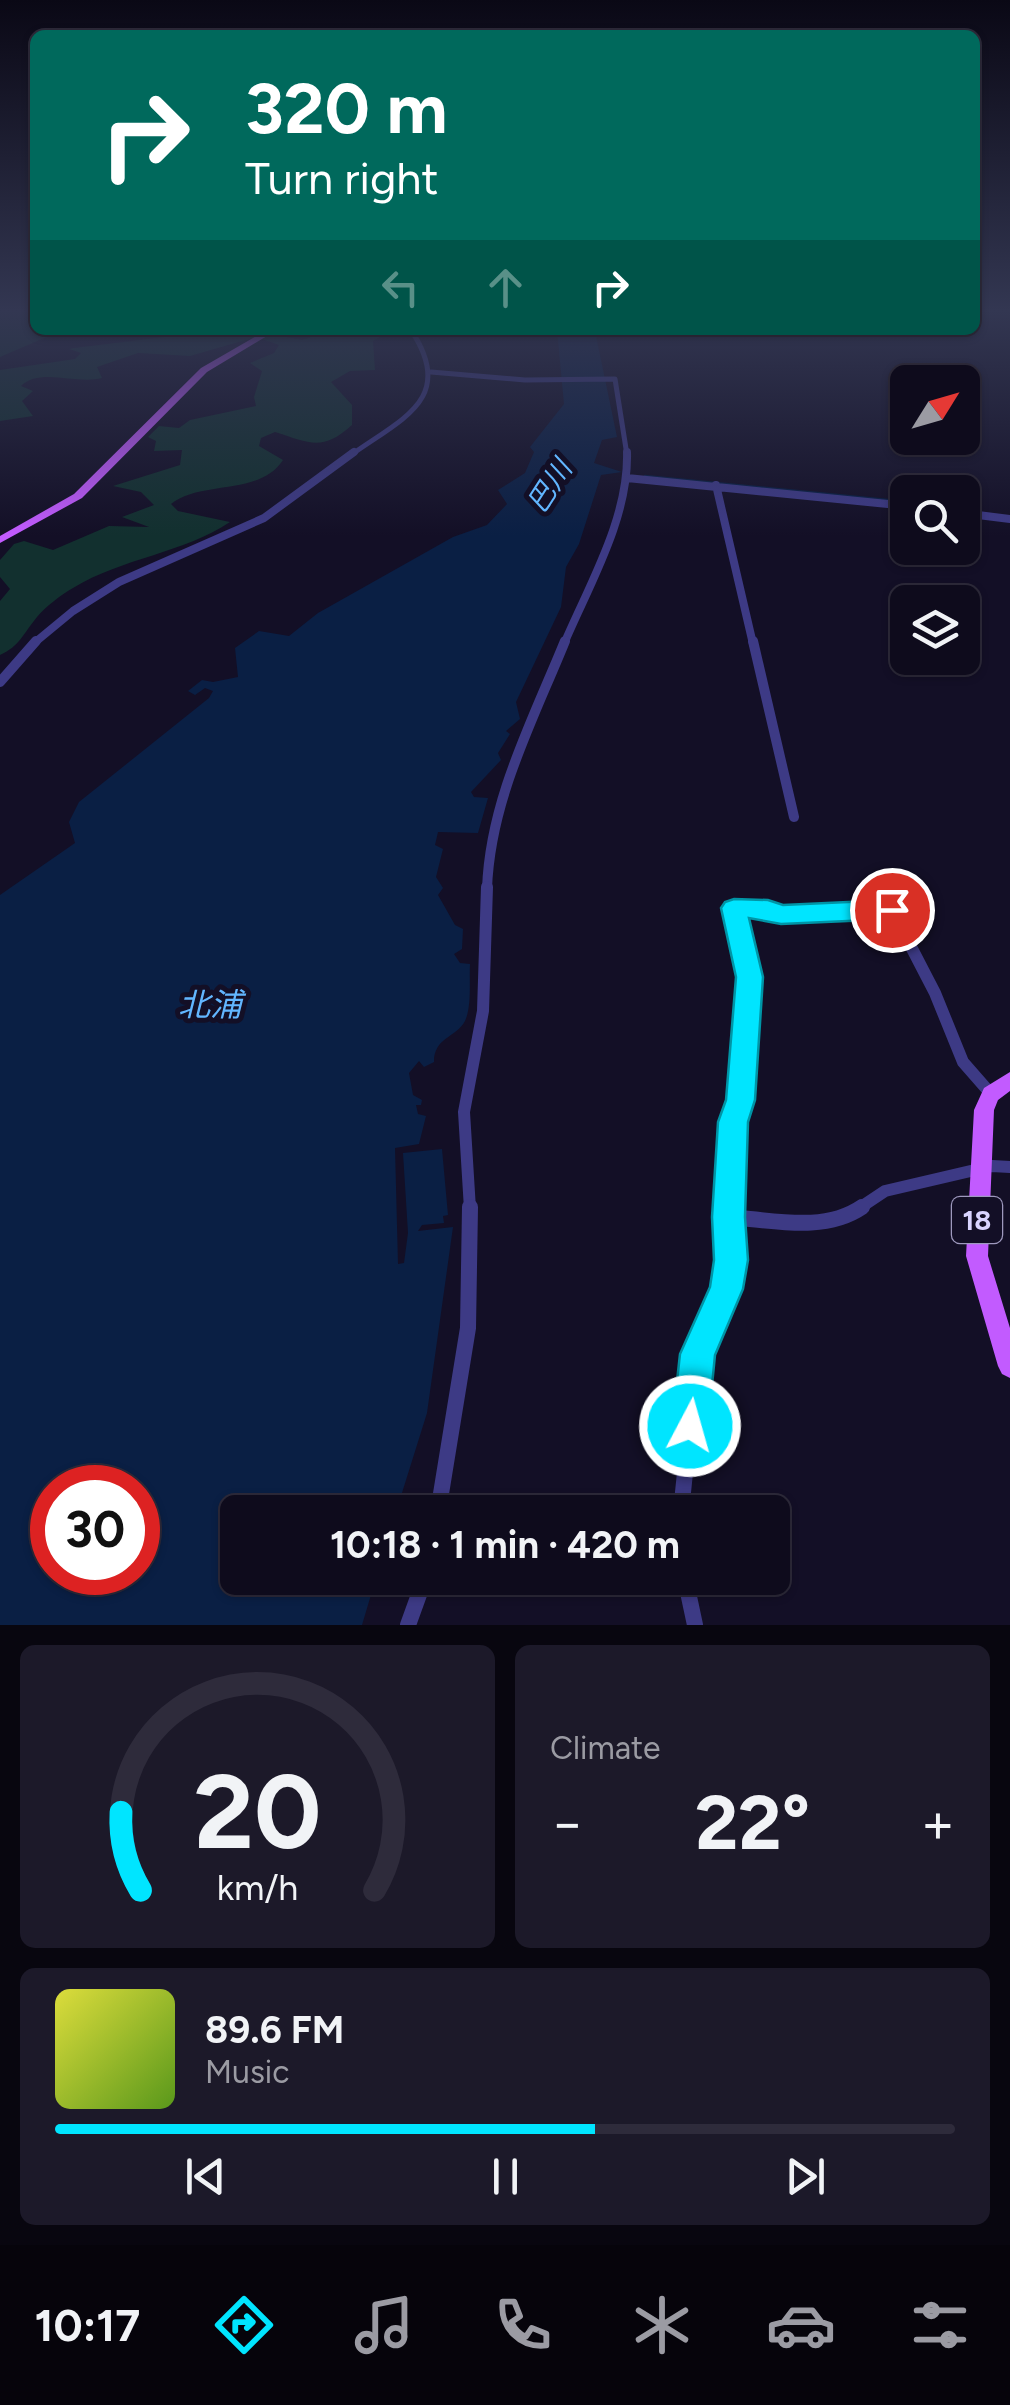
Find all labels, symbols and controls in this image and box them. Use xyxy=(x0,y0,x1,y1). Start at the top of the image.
text: 320 m xyxy=(245,66,448,151)
icon: right xyxy=(80,70,210,200)
text: Turn right xyxy=(245,151,438,205)
icon: left xyxy=(373,260,428,315)
icon: ahead xyxy=(478,260,533,315)
icon: right xyxy=(583,260,638,315)
north arrow xyxy=(890,365,980,455)
map controls xyxy=(890,365,980,675)
water label: 巴川 xyxy=(519,451,580,519)
button: search xyxy=(890,475,980,565)
button: layers xyxy=(890,585,980,675)
pin xyxy=(850,868,935,953)
icon: arrive xyxy=(865,883,920,938)
water label: 北浦 xyxy=(178,986,247,1024)
road number: 18 xyxy=(952,1197,1002,1243)
position arrow xyxy=(638,1374,742,1478)
speed limit sign: 30 xyxy=(30,1465,160,1595)
text: 10:18 · 1 min · 420 m xyxy=(330,1522,680,1568)
text: Climate xyxy=(550,1729,661,1767)
text: 20 xyxy=(194,1749,321,1874)
text: 22° xyxy=(695,1778,810,1868)
text: − xyxy=(550,1790,584,1856)
text: + xyxy=(921,1790,955,1856)
text: km/h xyxy=(217,1866,298,1909)
text: 89.6 FM xyxy=(205,2007,344,2053)
text: Music xyxy=(205,2053,290,2091)
icon: previous xyxy=(178,2149,233,2204)
icon: pause xyxy=(478,2149,533,2204)
icon: next xyxy=(778,2149,833,2204)
icon: directions xyxy=(209,2290,279,2360)
icon: music xyxy=(349,2290,419,2360)
icon: phone xyxy=(488,2290,558,2360)
icon: climate xyxy=(627,2290,697,2360)
icon: car xyxy=(766,2290,836,2360)
icon: filters xyxy=(905,2290,975,2360)
text: 10:17 xyxy=(35,2298,140,2352)

